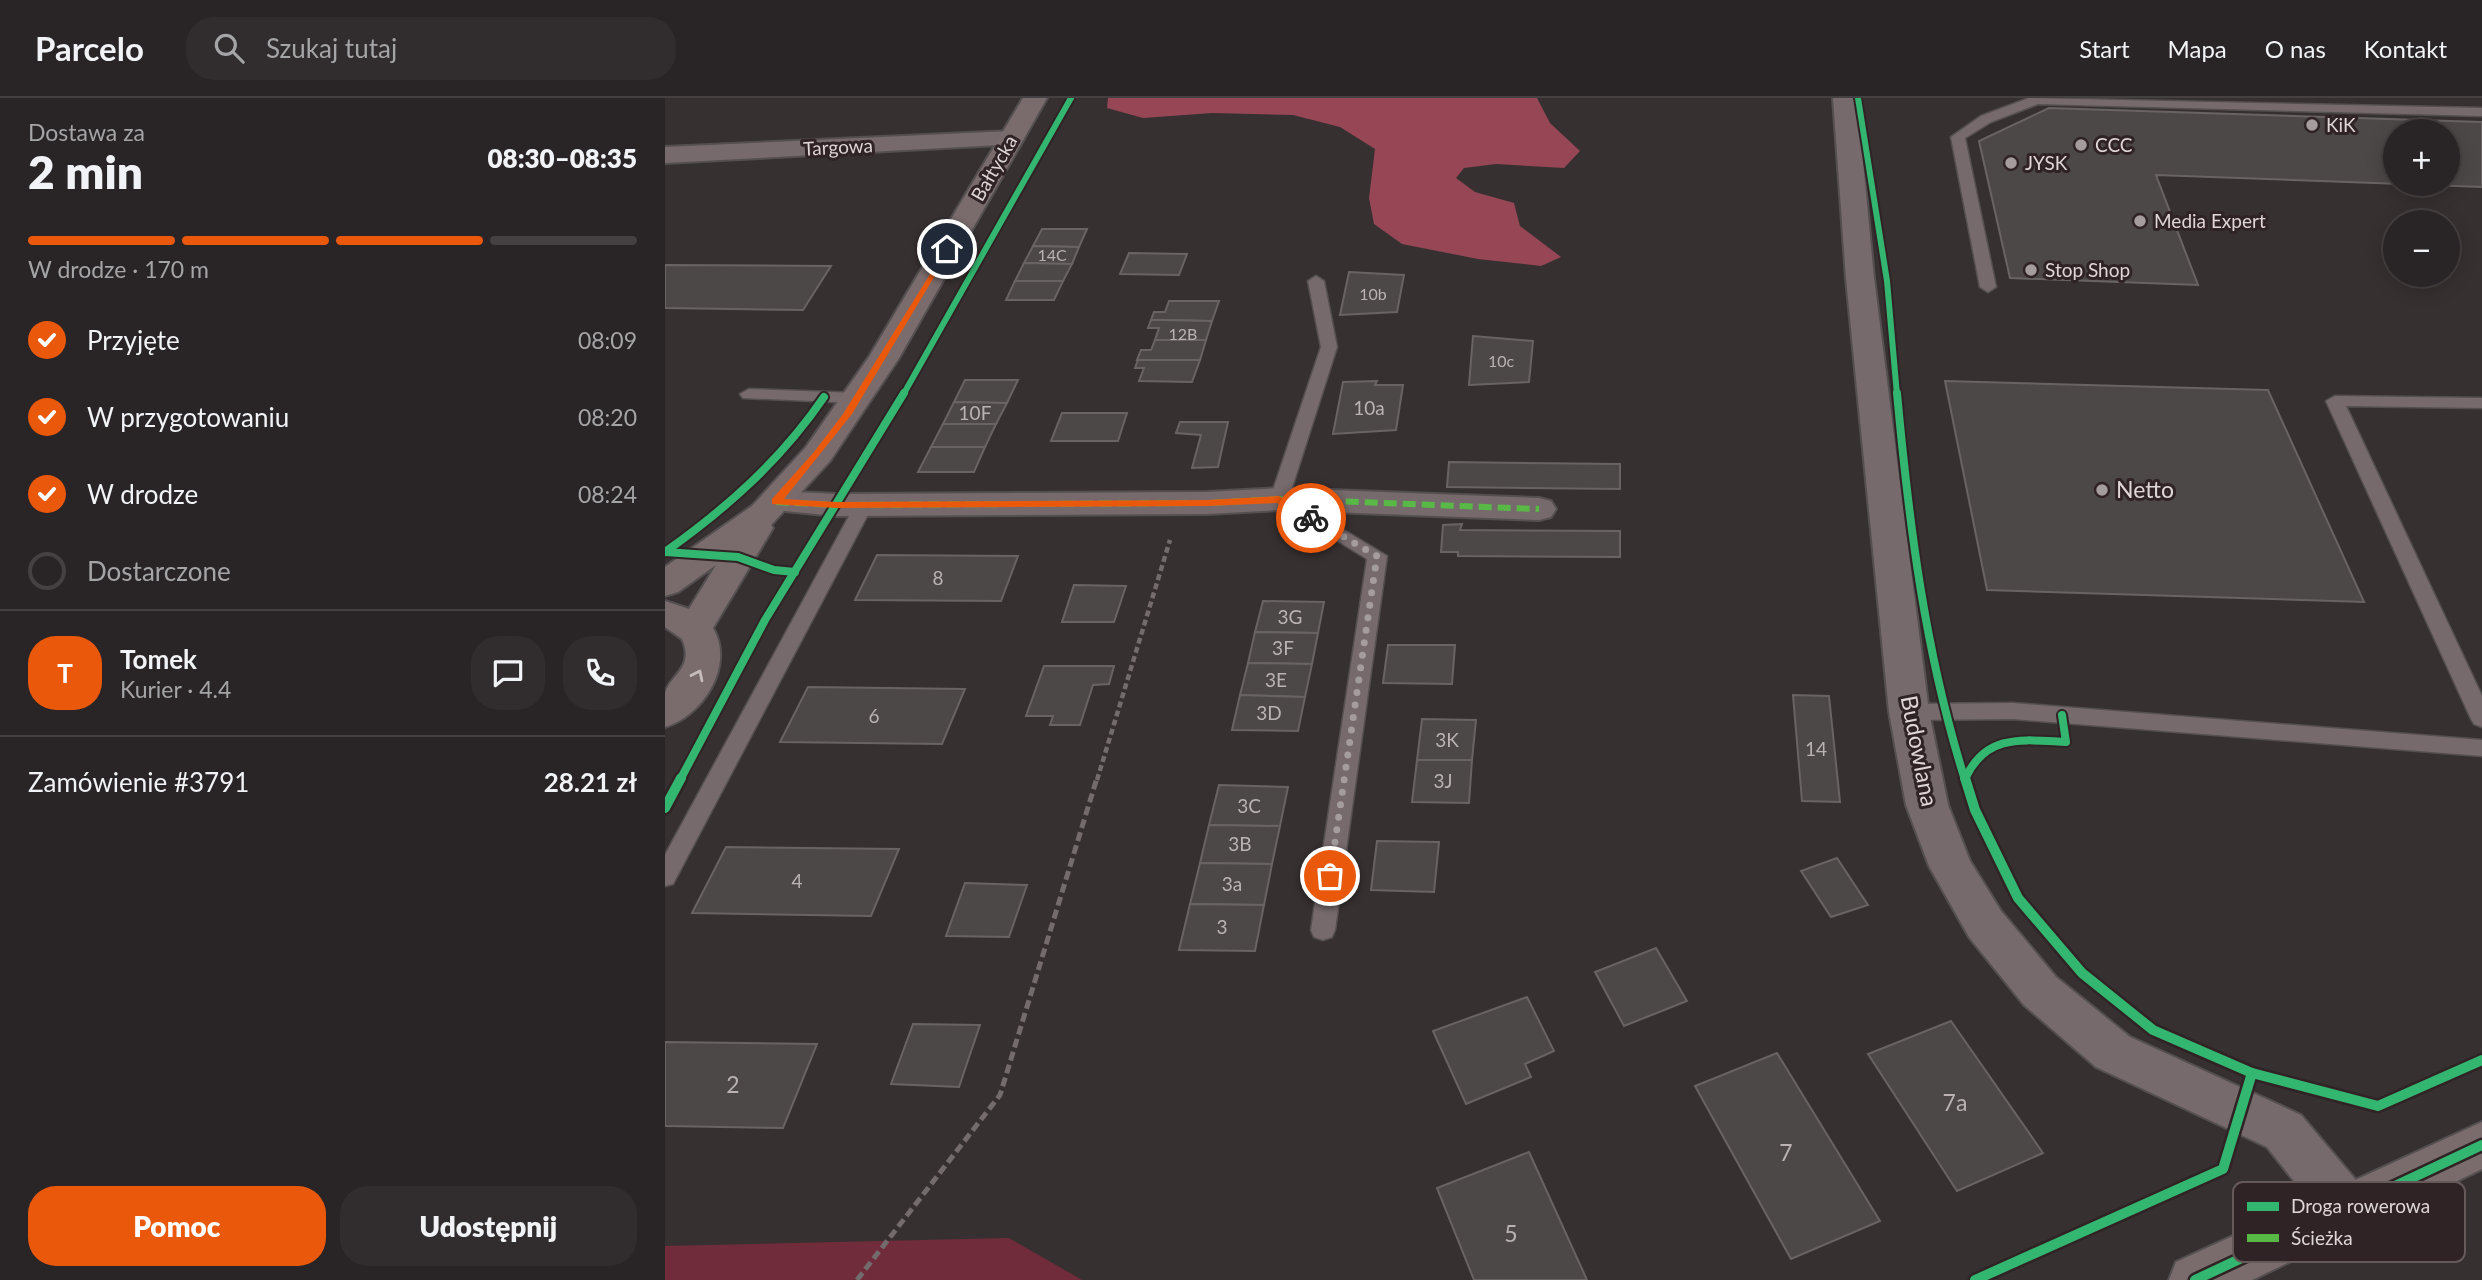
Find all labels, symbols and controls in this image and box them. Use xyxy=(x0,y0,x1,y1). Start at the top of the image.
search box xyxy=(186,17,676,80)
text: Parcelo xyxy=(35,28,144,68)
icon: search xyxy=(210,29,248,67)
text: Szukaj tutaj xyxy=(266,32,397,64)
text: Start xyxy=(2079,34,2130,63)
text: Mapa xyxy=(2168,34,2227,63)
text: O nas xyxy=(2265,34,2326,63)
text: Kontakt xyxy=(2364,34,2447,63)
place label: KiK xyxy=(2326,113,2356,136)
marker: KiK xyxy=(2304,117,2320,133)
text: Dostawa za xyxy=(28,118,145,146)
map controls xyxy=(2383,119,2460,287)
button: + xyxy=(2383,119,2460,196)
street label: Bałtycka xyxy=(966,131,1022,205)
street label: Targowa xyxy=(803,133,873,160)
place label: CCC xyxy=(2095,133,2133,156)
marker: CCC xyxy=(2073,137,2089,153)
text: 08:30–08:35 xyxy=(487,142,637,174)
text: 2 min xyxy=(28,144,143,199)
place label: JYSK xyxy=(2025,151,2068,174)
marker: JYSK xyxy=(2003,155,2019,171)
place label: Media Expert xyxy=(2154,209,2266,232)
button: − xyxy=(2383,210,2460,287)
marker: Media Expert xyxy=(2132,213,2148,229)
pin xyxy=(917,219,977,279)
icon: home xyxy=(928,230,966,268)
house number: 14C xyxy=(1037,245,1067,264)
text: W drodze · 170 m xyxy=(28,255,209,283)
place label: Stop Shop xyxy=(2045,258,2130,281)
marker: Stop Shop xyxy=(2023,262,2039,278)
house number: 10b xyxy=(1359,284,1387,303)
icon: check xyxy=(28,321,66,359)
text: Przyjęte xyxy=(87,324,180,356)
house number: 12B xyxy=(1169,324,1197,343)
text: 08:09 xyxy=(578,326,637,354)
house number: 10c xyxy=(1488,351,1514,370)
house number: 10a xyxy=(1353,396,1385,419)
icon: check xyxy=(28,398,66,436)
text: W przygotowaniu xyxy=(87,401,289,433)
house number: 10F xyxy=(959,401,992,424)
text: 08:20 xyxy=(578,403,637,431)
icon: check xyxy=(28,475,66,513)
place label: Netto xyxy=(2116,475,2174,503)
text: W drodze xyxy=(87,478,198,510)
text: 08:24 xyxy=(578,480,637,508)
marker: Netto xyxy=(2094,482,2110,498)
courier xyxy=(1276,483,1346,553)
icon: bike xyxy=(1292,499,1330,537)
text: Dostarczone xyxy=(87,555,231,587)
house number: 8 xyxy=(932,566,944,589)
house number: 3G xyxy=(1278,605,1302,628)
button: chat xyxy=(471,636,545,710)
button: phone xyxy=(563,636,637,710)
house number: 3F xyxy=(1272,636,1294,659)
text: Tomek xyxy=(120,643,197,675)
text: T xyxy=(57,657,73,689)
house number: 3E xyxy=(1265,668,1287,691)
one-way arrow xyxy=(690,670,704,682)
text: Kurier · 4.4 xyxy=(120,675,231,703)
street label: Budowlana xyxy=(1896,693,1944,809)
house number: 3D xyxy=(1256,701,1282,724)
house number: 6 xyxy=(868,704,880,727)
house number: 3K xyxy=(1435,728,1459,751)
house number: 14 xyxy=(1805,737,1827,760)
text: Zamówienie #3791 xyxy=(28,766,249,798)
text: 28.21 zł xyxy=(544,766,637,798)
house number: 3J xyxy=(1433,769,1453,792)
house number: 3C xyxy=(1237,794,1261,817)
house number: 3B xyxy=(1228,832,1252,855)
pin xyxy=(1300,846,1360,906)
icon: bag xyxy=(1311,857,1349,895)
house number: 4 xyxy=(791,869,803,892)
house number: 3a xyxy=(1222,872,1242,895)
house number: 3 xyxy=(1216,915,1228,938)
house number: 2 xyxy=(726,1070,740,1098)
house number: 7a xyxy=(1943,1088,1967,1116)
house number: 7 xyxy=(1779,1138,1793,1166)
legend xyxy=(2233,1182,2465,1262)
button: Pomoc xyxy=(28,1186,326,1266)
button: Udostępnij xyxy=(340,1186,637,1266)
text: Droga rowerowa xyxy=(2291,1194,2430,1217)
house number: 5 xyxy=(1504,1219,1518,1247)
text: Ścieżka xyxy=(2291,1226,2353,1249)

